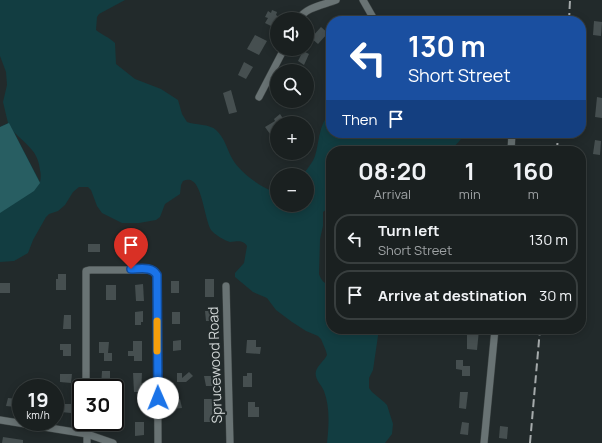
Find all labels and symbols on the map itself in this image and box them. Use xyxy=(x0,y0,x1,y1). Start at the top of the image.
pin xyxy=(114,228,148,269)
street label: Sprucewood Road xyxy=(203,306,226,424)
position arrow xyxy=(137,377,179,419)
speed limit sign: 30 xyxy=(72,379,124,431)

